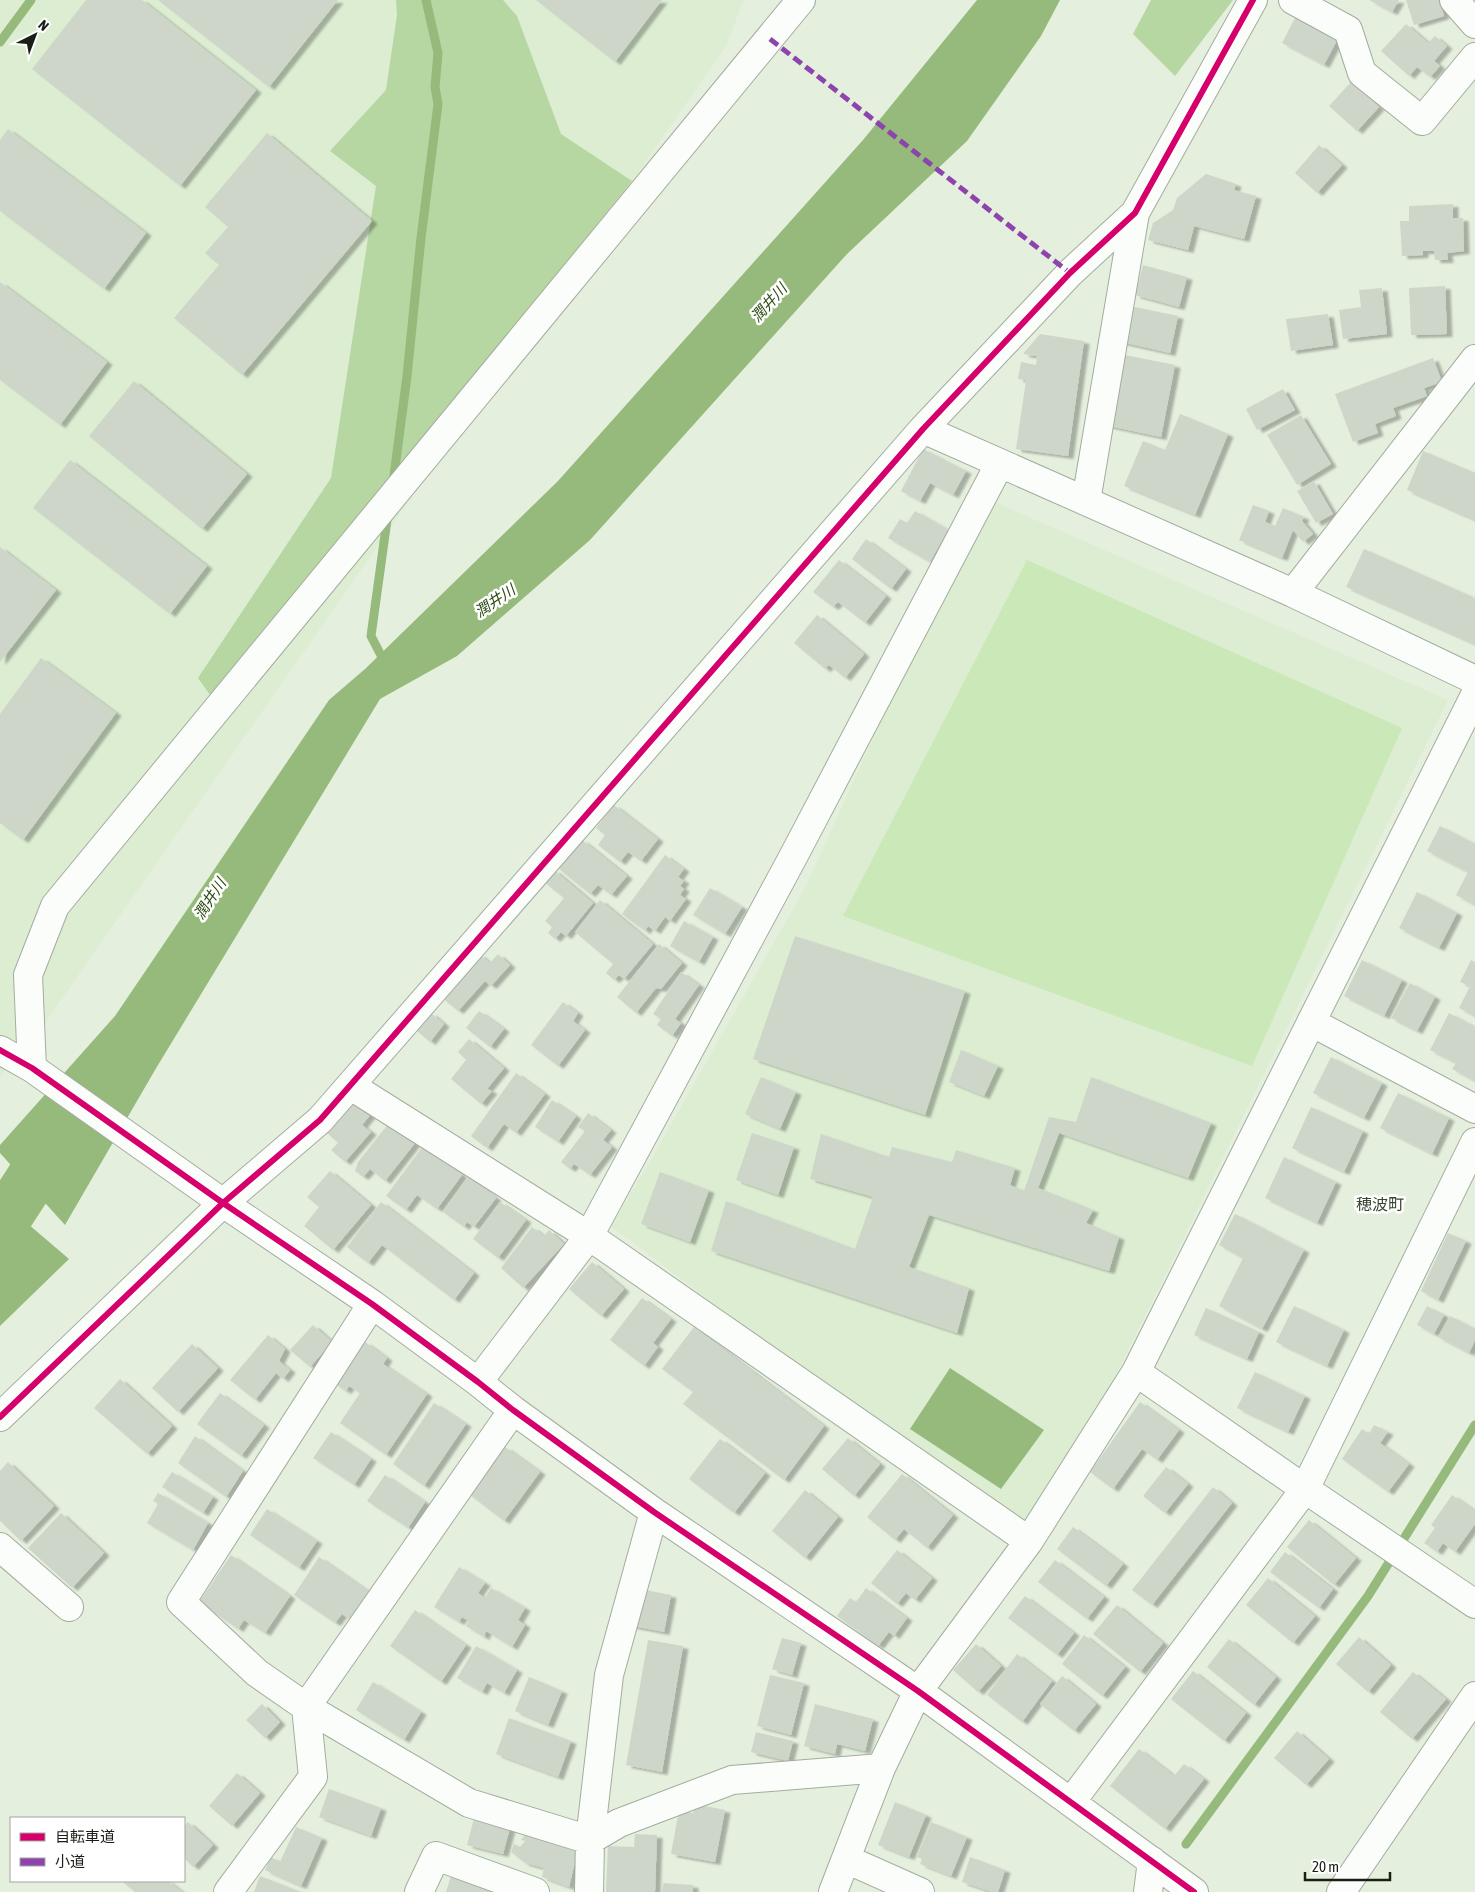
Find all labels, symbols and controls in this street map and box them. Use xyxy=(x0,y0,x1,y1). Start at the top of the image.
north arrow xyxy=(10,10,60,60)
text: N xyxy=(35,17,52,34)
water label: 潤井川 xyxy=(747,279,791,325)
water label: 潤井川 xyxy=(471,580,520,620)
water label: 潤井川 xyxy=(190,874,230,922)
district label: 穂波町 xyxy=(1356,1195,1404,1213)
legend xyxy=(10,1817,185,1882)
text: 自転車道 xyxy=(55,1828,115,1845)
scale bar xyxy=(1305,1850,1390,1882)
text: 小道 xyxy=(55,1853,85,1870)
text: 20 m xyxy=(1312,1858,1339,1875)

